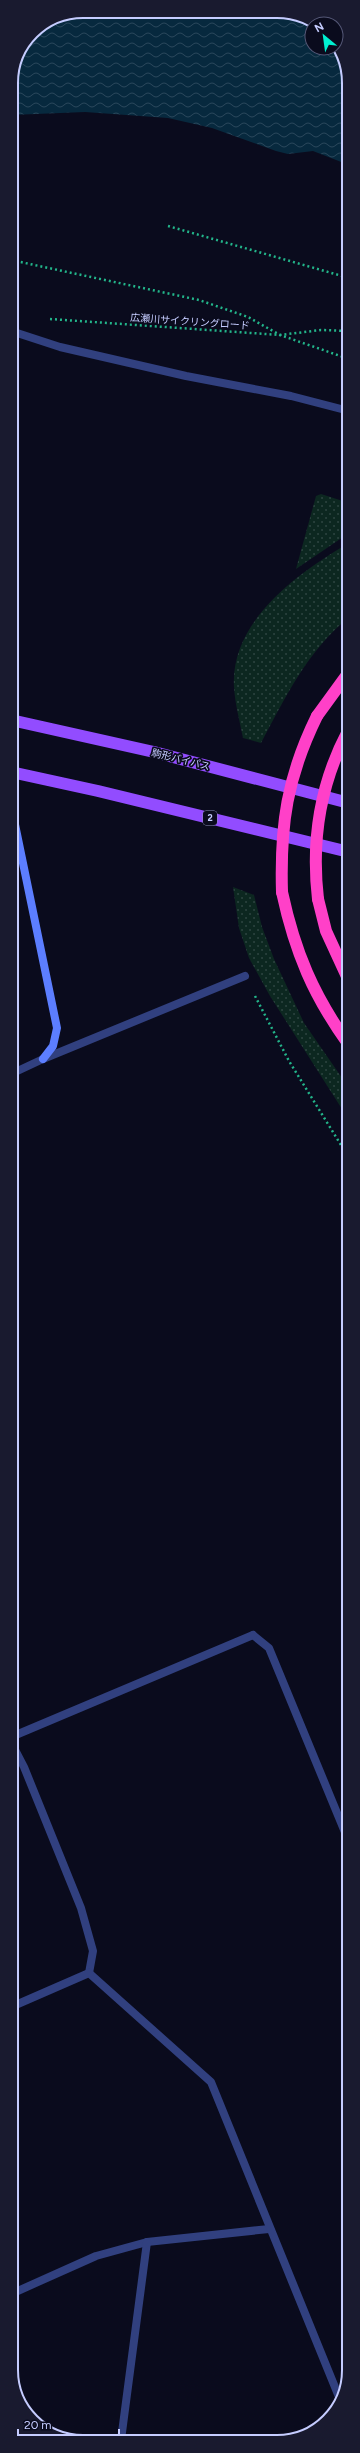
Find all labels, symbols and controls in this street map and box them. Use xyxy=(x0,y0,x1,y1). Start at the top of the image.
north arrow xyxy=(304,16,344,56)
text: N xyxy=(313,20,326,35)
street label: 広瀬川サイクリングロード xyxy=(130,311,250,332)
street label: 駒形バイパス xyxy=(150,746,211,773)
road number: 2 xyxy=(203,811,217,825)
scale bar xyxy=(18,2411,119,2437)
text: 20 m xyxy=(24,2418,52,2432)

